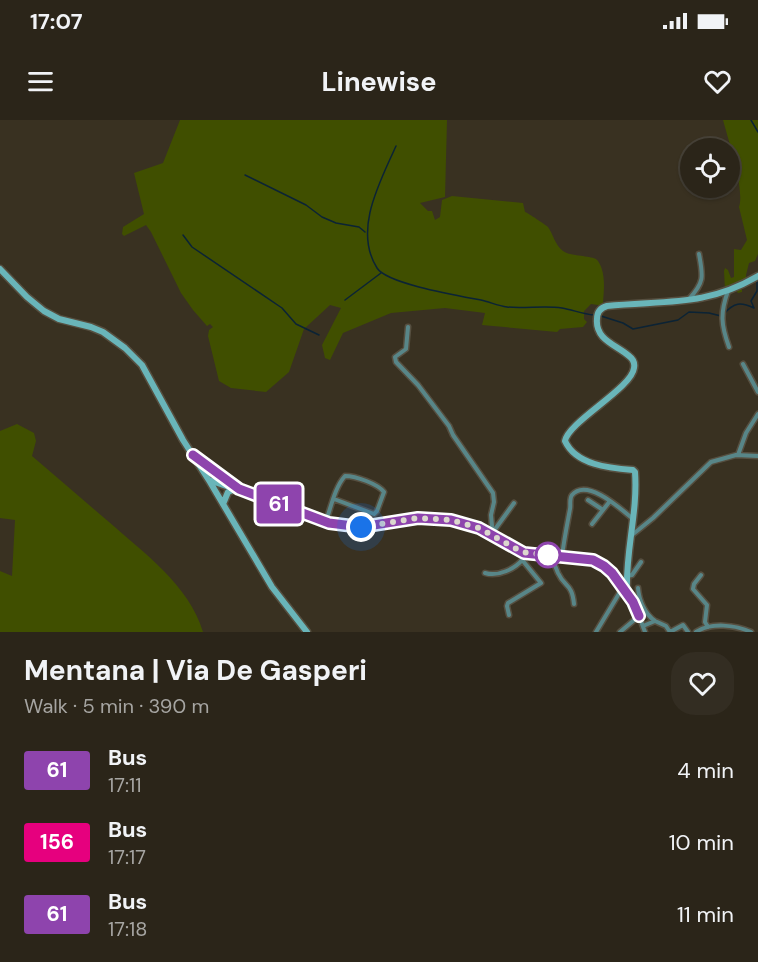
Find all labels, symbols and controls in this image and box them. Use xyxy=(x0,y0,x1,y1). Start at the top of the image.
text: 17:07 xyxy=(30,7,83,36)
text: Linewise xyxy=(322,64,437,99)
icon: menu xyxy=(24,65,57,98)
icon: heart xyxy=(701,65,734,98)
map controls xyxy=(680,138,740,198)
button: locate xyxy=(680,138,740,198)
line badge: 61 xyxy=(252,484,306,524)
text: 61 xyxy=(269,490,289,518)
your location xyxy=(346,512,376,542)
unlabelled marker xyxy=(535,542,561,568)
text: Mentana | Via De Gasperi xyxy=(24,652,367,689)
button: heart xyxy=(671,652,734,715)
text: Walk · 5 min · 390 m xyxy=(24,693,209,719)
text: Bus xyxy=(108,743,147,772)
text: 61 xyxy=(47,756,67,784)
text: 4 min xyxy=(677,756,734,785)
text: 17:11 xyxy=(108,772,141,798)
text: Bus xyxy=(108,815,147,844)
text: 156 xyxy=(40,828,74,856)
text: 10 min xyxy=(669,828,734,857)
text: 17:17 xyxy=(108,844,146,870)
text: Bus xyxy=(108,887,147,916)
text: 61 xyxy=(47,900,67,928)
text: 11 min xyxy=(677,900,734,929)
text: 17:18 xyxy=(108,916,147,942)

